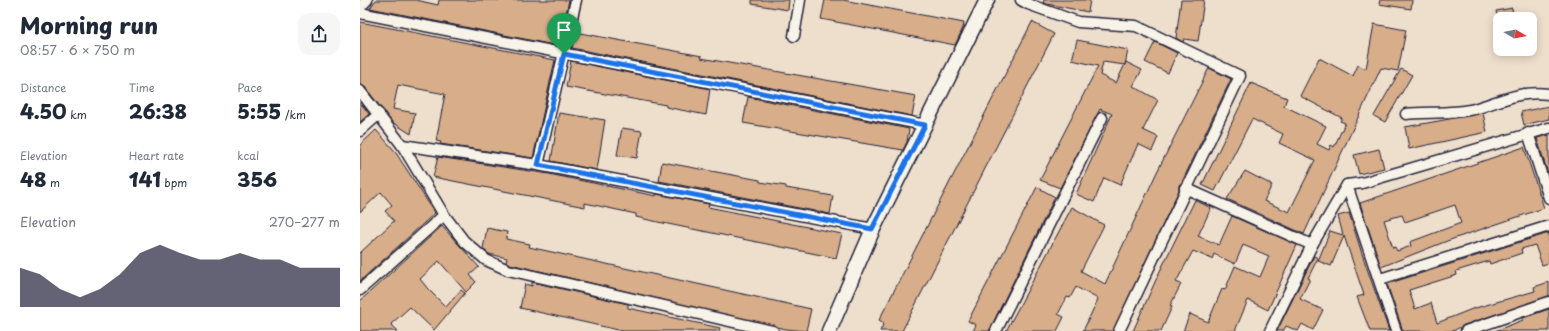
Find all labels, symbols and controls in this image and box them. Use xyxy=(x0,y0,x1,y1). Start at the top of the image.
text: Morning run xyxy=(20,8,158,41)
north arrow xyxy=(1493,12,1537,56)
map controls xyxy=(1493,12,1537,56)
button: share xyxy=(298,13,340,55)
pin xyxy=(547,13,581,54)
icon: arrive xyxy=(553,19,575,41)
text: 08:57 · 6 × 750 m xyxy=(20,40,135,59)
text: Distance xyxy=(20,79,66,96)
text: Time xyxy=(129,79,155,96)
text: Pace xyxy=(237,79,262,96)
text: 4.50 xyxy=(20,96,67,126)
text: 26:38 xyxy=(129,96,187,126)
text: 5:55 xyxy=(237,96,281,126)
text: km xyxy=(67,106,87,123)
text: /km xyxy=(281,106,306,123)
text: Elevation xyxy=(20,147,67,164)
text: Heart rate xyxy=(129,147,184,164)
text: kcal xyxy=(237,147,259,164)
text: 48 xyxy=(20,164,46,194)
text: 141 xyxy=(129,164,161,194)
text: 356 xyxy=(237,164,277,194)
text: m xyxy=(46,174,60,191)
text: bpm xyxy=(161,174,187,191)
text: Elevation xyxy=(20,212,76,231)
text: 270–277 m xyxy=(269,212,340,231)

